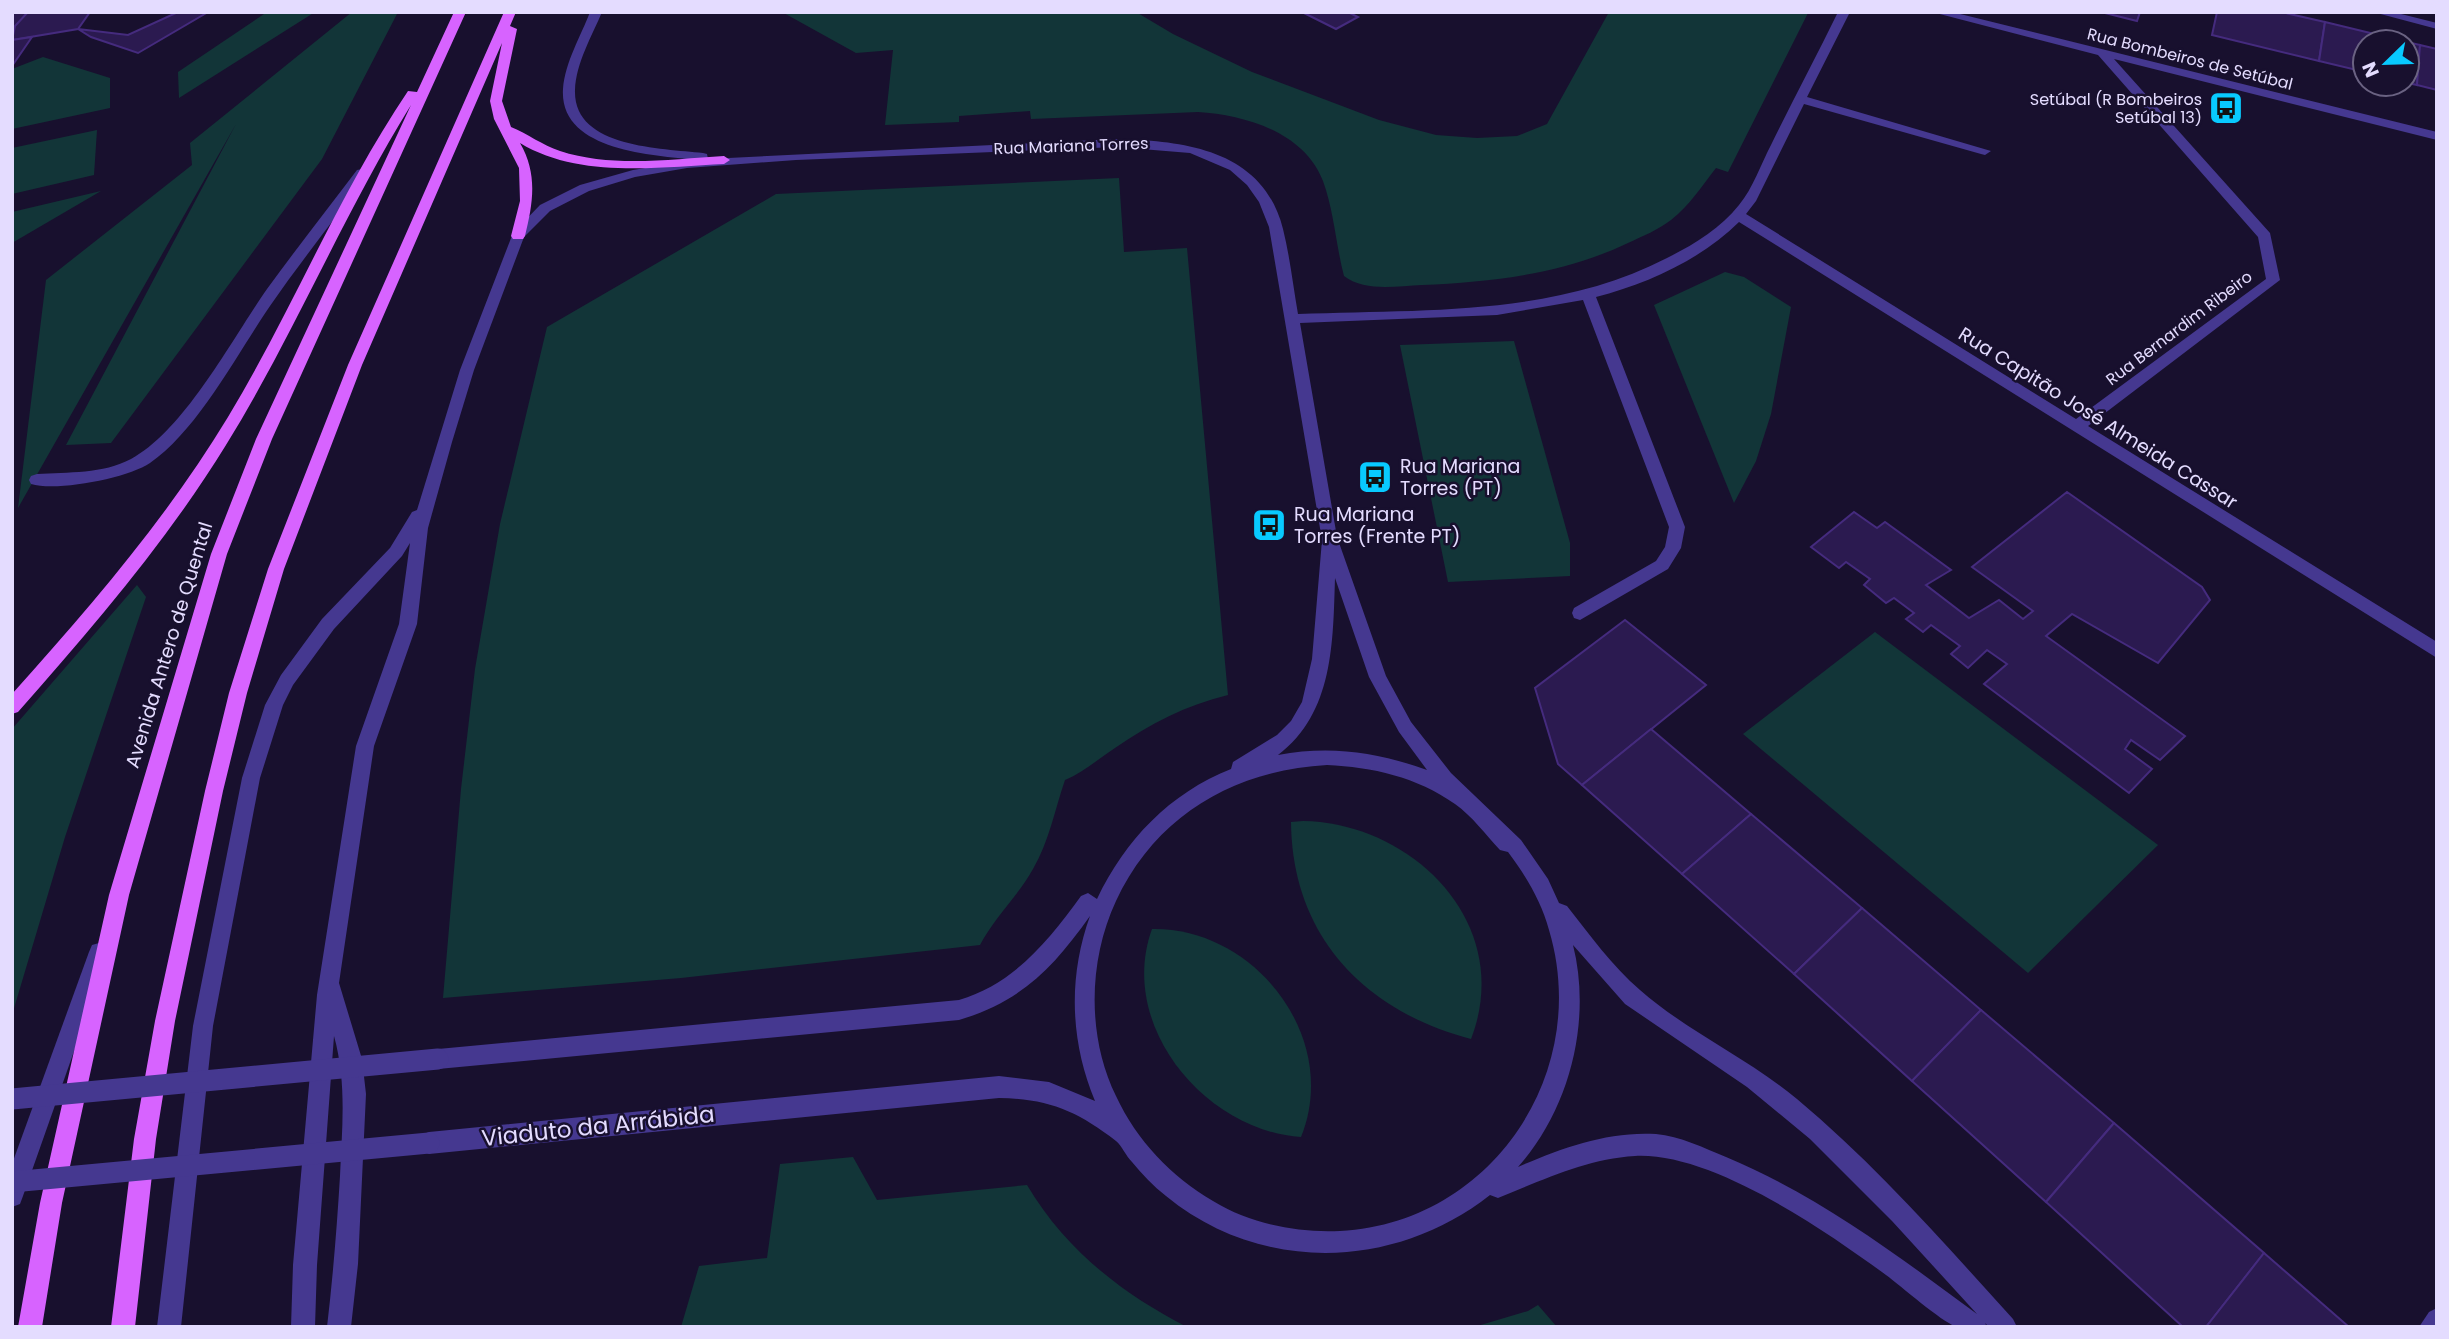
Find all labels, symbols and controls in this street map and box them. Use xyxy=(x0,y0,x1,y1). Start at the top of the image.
street label: Rua Bombeiros de Setúbal xyxy=(2085,22,2295,96)
north arrow xyxy=(2351,28,2421,98)
text: N xyxy=(2356,58,2386,81)
place label: Setúbal (R Bombeiros Setúbal 13) xyxy=(2030,88,2202,129)
bus stop icon: Setúbal (R Bombeiros Setúbal 13) xyxy=(2207,89,2245,127)
street label: Rua Mariana Torres xyxy=(993,132,1149,160)
street label: Rua Bernardim Ribeiro xyxy=(2101,265,2257,391)
street label: Rua Capitão José Almeida Cassar xyxy=(1953,321,2243,515)
place label: Rua Mariana Torres (PT) xyxy=(1400,453,1520,502)
bus stop icon: Rua Mariana Torres (PT) xyxy=(1356,458,1394,496)
place label: Rua Mariana Torres (Frente PT) xyxy=(1294,501,1460,550)
bus stop icon: Rua Mariana Torres (Frente PT) xyxy=(1250,506,1288,544)
street label: Avenida Antero de Quental xyxy=(119,519,219,771)
street label: Viaduto da Arrábida xyxy=(480,1098,716,1154)

